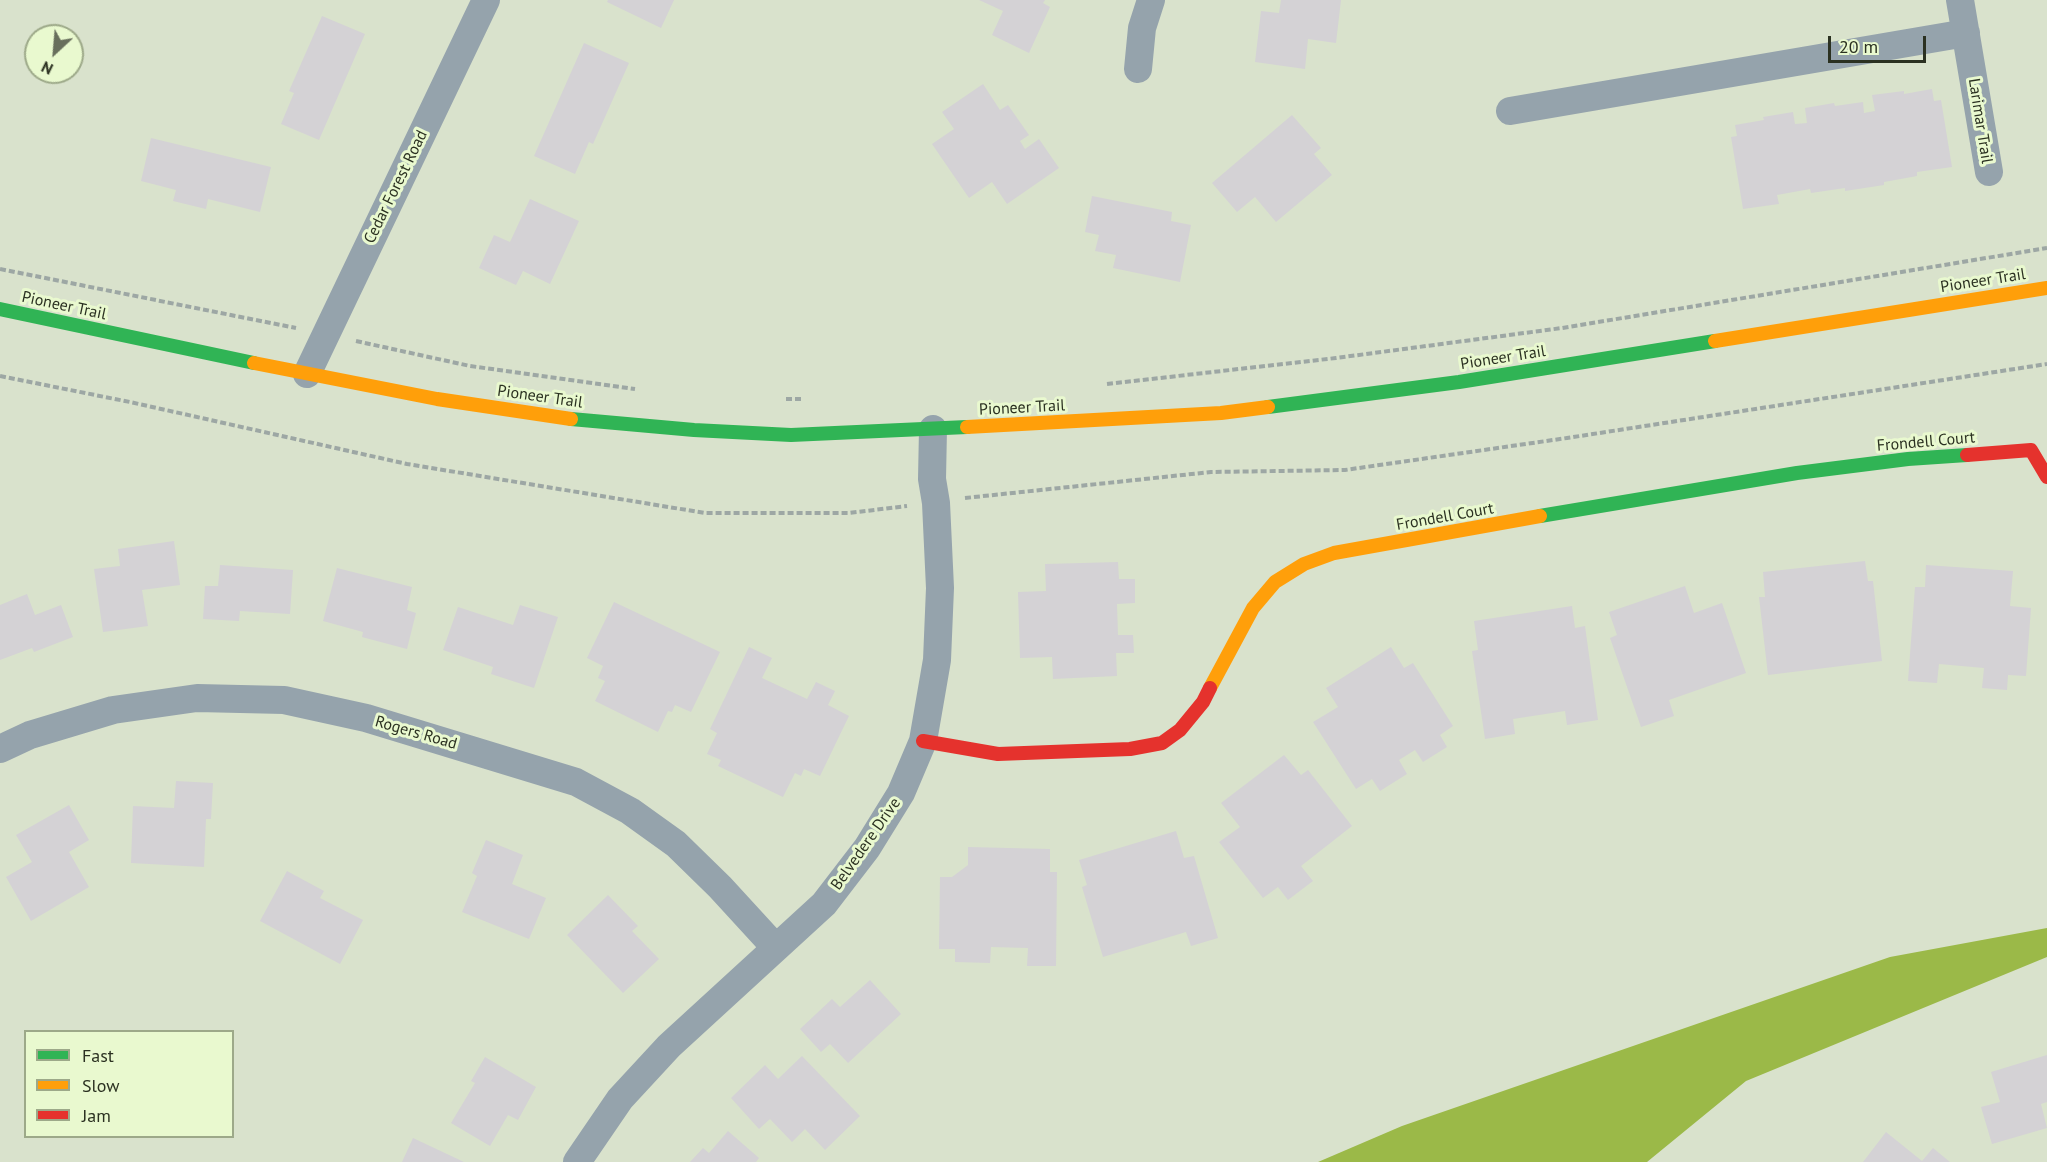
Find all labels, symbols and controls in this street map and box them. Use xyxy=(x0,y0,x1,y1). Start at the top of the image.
north arrow xyxy=(24,24,84,84)
scale bar xyxy=(1831,24,1928,62)
text: 20 m xyxy=(1839,35,1878,58)
text: N xyxy=(38,57,56,80)
street label: Larimar Trail xyxy=(1964,77,1996,165)
street label: Cedar Forest Road xyxy=(360,127,432,247)
street label: Pioneer Trail xyxy=(1939,265,2027,297)
street label: Pioneer Trail xyxy=(20,288,108,324)
street label: Pioneer Trail xyxy=(1459,342,1547,374)
street label: Pioneer Trail xyxy=(496,382,584,412)
street label: Pioneer Trail xyxy=(979,396,1065,420)
street label: Frondell Court xyxy=(1876,428,1976,456)
street label: Frondell Court xyxy=(1395,499,1495,535)
street label: Rogers Road xyxy=(373,712,459,754)
street label: Belvedere Drive xyxy=(827,794,905,894)
legend xyxy=(24,1030,234,1138)
text: Fast xyxy=(82,1044,114,1067)
text: Slow xyxy=(82,1074,120,1097)
text: Jam xyxy=(82,1104,111,1127)

